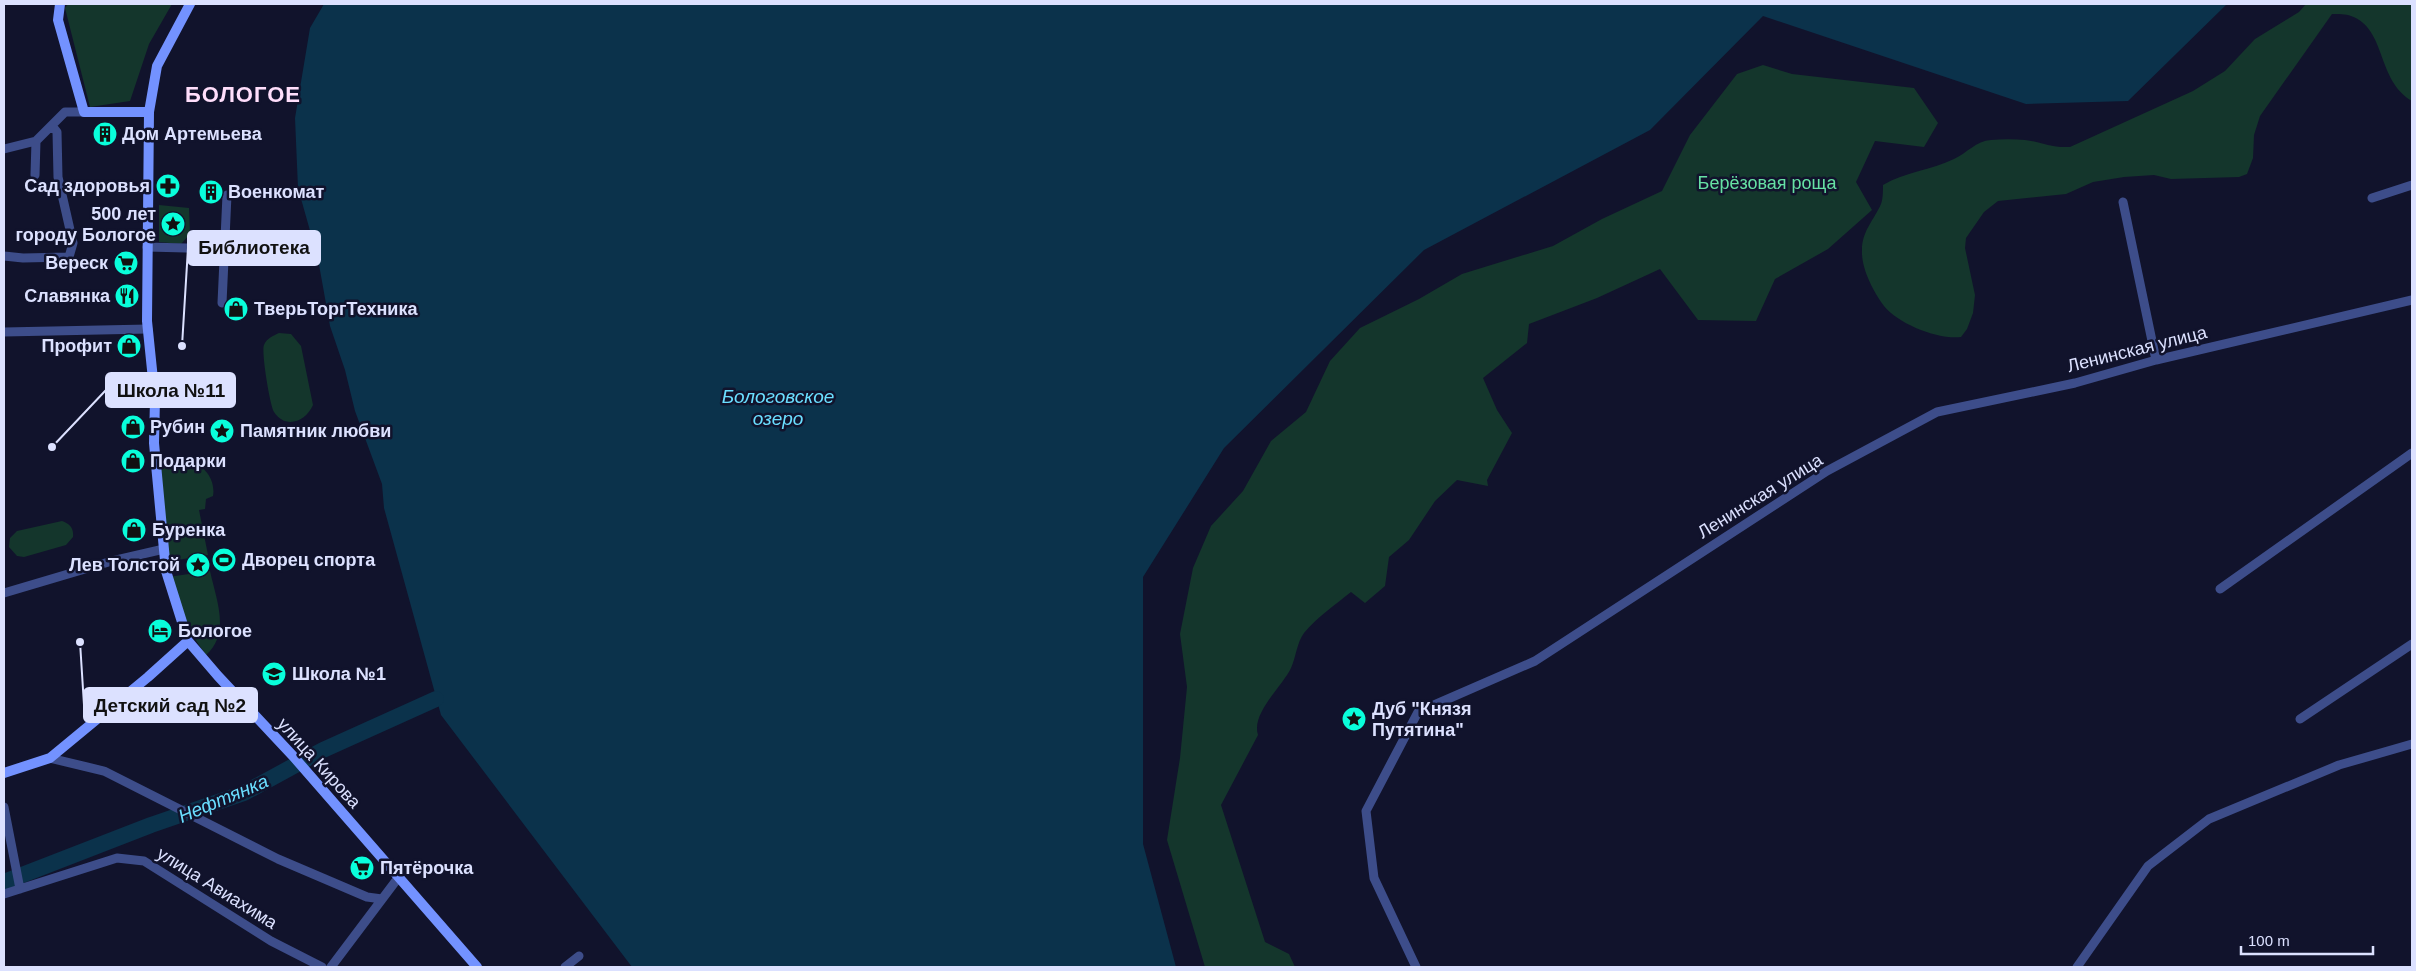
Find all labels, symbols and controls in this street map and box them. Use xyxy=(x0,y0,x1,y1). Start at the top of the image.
district label: БОЛОГОЕ xyxy=(185,82,301,107)
building icon: Дом Артемьева xyxy=(92,121,118,147)
place label: Дом Артемьева xyxy=(122,124,263,144)
pharmacy icon: Сад здоровья xyxy=(155,173,181,199)
park label: Берёзовая роща xyxy=(1698,173,1837,193)
place label: Сад здоровья xyxy=(24,176,150,196)
building icon: Военкомат xyxy=(198,179,224,205)
place label: Военкомат xyxy=(228,182,324,202)
place label: 500 лет городу Бологое xyxy=(15,204,156,245)
place icon: 500 лет городу Бологое xyxy=(160,211,186,237)
callout: Библиотека xyxy=(188,231,320,265)
text: Библиотека xyxy=(198,237,310,258)
supermarket icon: Вереск xyxy=(113,250,139,276)
place label: Вереск xyxy=(45,253,109,273)
restaurant icon: Славянка xyxy=(114,283,140,309)
place label: Славянка xyxy=(24,286,111,306)
shop icon: ТверьТоргТехника xyxy=(223,296,249,322)
place label: ТверьТоргТехника xyxy=(254,299,418,319)
street label: Ленинская улица xyxy=(2065,322,2210,376)
shop icon: Профит xyxy=(116,333,142,359)
place label: Профит xyxy=(41,336,112,356)
callout: Школа №11 xyxy=(106,373,235,407)
text: Школа №11 xyxy=(117,380,226,401)
water label: Бологовское озеро xyxy=(722,386,834,429)
shop icon: Рубин xyxy=(120,414,146,440)
place label: Рубин xyxy=(150,417,205,437)
place icon: Памятник любви xyxy=(209,418,235,444)
place label: Памятник любви xyxy=(240,421,391,441)
shop icon: Подарки xyxy=(120,448,146,474)
street label: Ленинская улица xyxy=(1694,449,1827,542)
place label: Подарки xyxy=(150,451,226,471)
shop icon: Буренка xyxy=(121,517,147,543)
place label: Буренка xyxy=(152,520,226,540)
sports icon: Дворец спорта xyxy=(211,547,237,573)
place label: Дворец спорта xyxy=(242,550,376,570)
place icon: Лев Толстой xyxy=(185,552,211,578)
place label: Лев Толстой xyxy=(69,555,180,575)
hotel icon: Бологое xyxy=(147,618,173,644)
place label: Бологое xyxy=(178,621,252,641)
school or university icon: Школа №1 xyxy=(261,661,287,687)
place label: Школа №1 xyxy=(292,664,386,684)
callout: Детский сад №2 xyxy=(84,688,257,722)
text: Детский сад №2 xyxy=(94,695,246,716)
place label: Дуб "Князя Путятина" xyxy=(1372,699,1472,740)
place icon: Дуб "Князя Путятина" xyxy=(1341,706,1367,732)
street label: улица Кирова xyxy=(273,714,365,813)
water label: Нефтянка xyxy=(175,770,271,827)
street label: улица Авиахима xyxy=(153,843,281,933)
supermarket icon: Пятёрочка xyxy=(349,855,375,881)
place label: Пятёрочка xyxy=(380,858,474,878)
scale bar xyxy=(2241,924,2374,956)
text: 100 m xyxy=(2248,932,2290,949)

